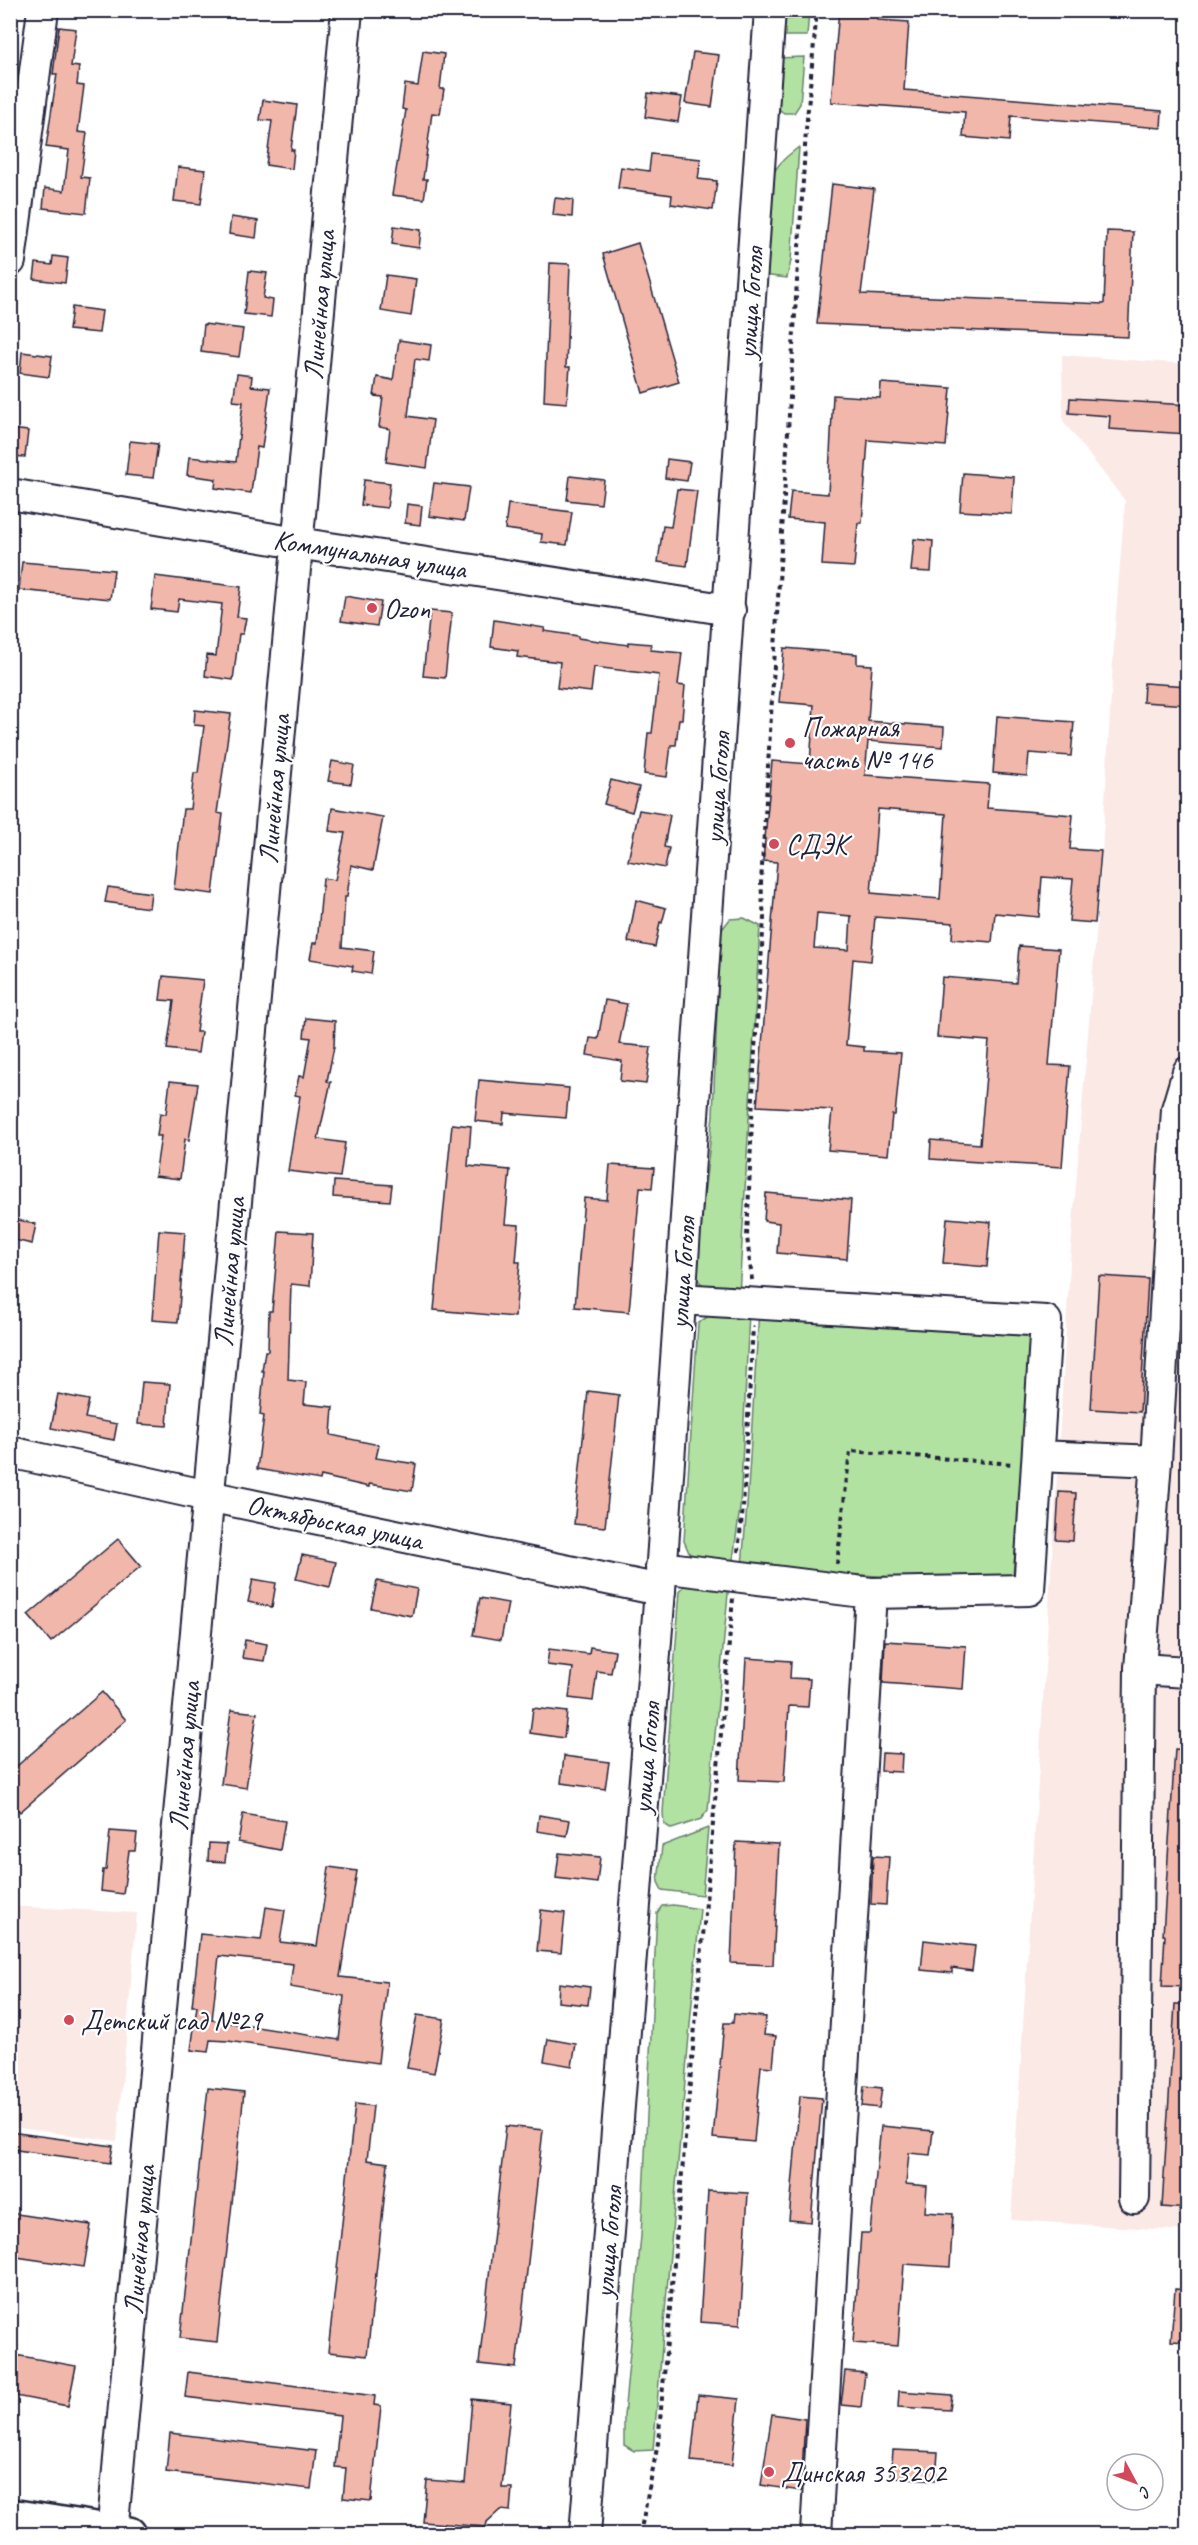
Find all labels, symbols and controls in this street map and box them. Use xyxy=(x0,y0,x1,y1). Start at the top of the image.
street label: Линейная улица xyxy=(295,227,343,381)
street label: улица Гоголя xyxy=(728,244,772,362)
street label: Коммунальная улица xyxy=(271,522,471,587)
place label: Ozon xyxy=(384,591,430,626)
marker: Ozon xyxy=(365,601,379,615)
place label: Пожарная часть № 146 xyxy=(802,710,934,777)
street label: Линейная улица xyxy=(250,711,298,865)
street label: улица Гоголя xyxy=(695,729,739,847)
marker: Пожарная часть № 146 xyxy=(783,736,797,750)
place label: СДЭК xyxy=(786,827,853,862)
marker: СДЭК xyxy=(767,837,781,851)
street label: Линейная улица xyxy=(205,1194,253,1348)
street label: улица Гоголя xyxy=(660,1214,704,1332)
street label: Октябрьская улица xyxy=(244,1486,429,1558)
street label: Линейная улица xyxy=(160,1678,208,1832)
street label: улица Гоголя xyxy=(624,1698,669,1817)
place label: Детский сад №29 xyxy=(81,2003,264,2038)
marker: Детский сад №29 xyxy=(62,2013,76,2027)
street label: Линейная улица xyxy=(115,2162,163,2316)
street label: улица Гоголя xyxy=(586,2182,631,2301)
north arrow xyxy=(1105,2452,1165,2512)
place label: Динская 353202 xyxy=(781,2455,948,2490)
marker: Динская 353202 xyxy=(762,2465,776,2479)
text: С xyxy=(1134,2482,1156,2502)

